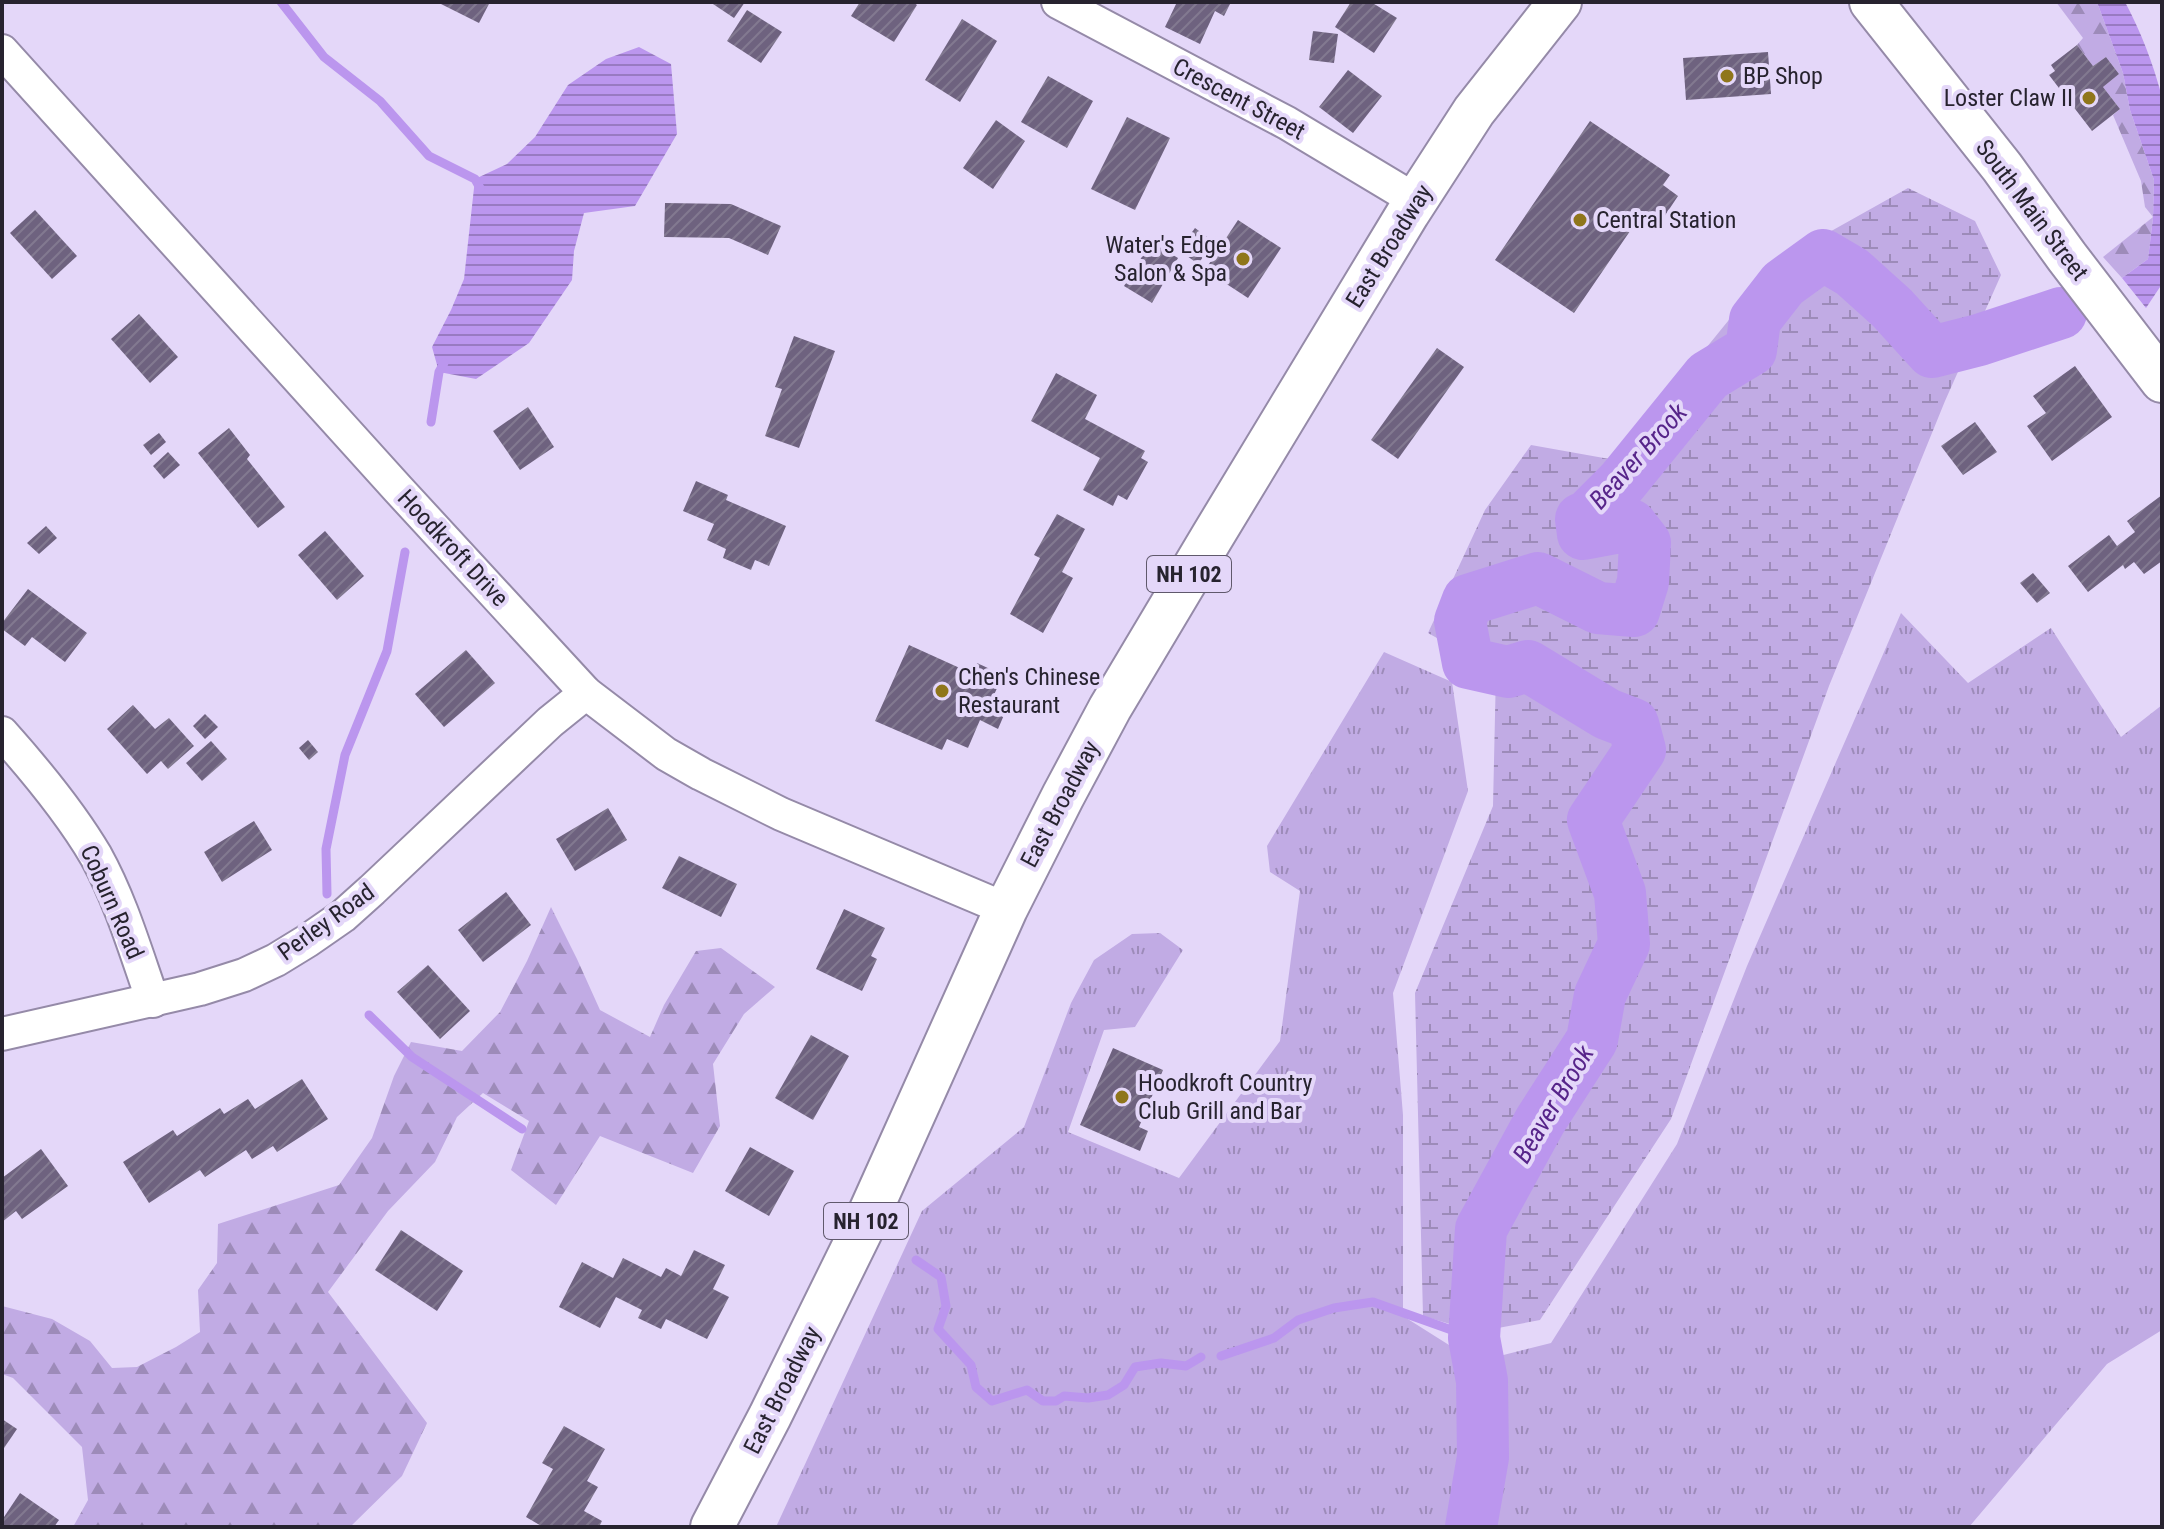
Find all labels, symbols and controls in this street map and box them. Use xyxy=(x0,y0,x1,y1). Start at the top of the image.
street label: Crescent Street xyxy=(1168,52,1310,146)
place label: BP Shop xyxy=(1743,62,1823,90)
marker: BP Shop xyxy=(1718,67,1736,85)
place label: Loster Claw II xyxy=(1944,84,2073,112)
marker: Loster Claw II xyxy=(2080,89,2098,107)
street label: South Main Street xyxy=(1970,134,2094,286)
street label: East Broadway xyxy=(1340,179,1438,313)
place label: Central Station xyxy=(1596,206,1736,234)
marker: Central Station xyxy=(1571,211,1589,229)
place label: Water's Edge Salon & Spa xyxy=(1105,231,1227,287)
marker: Water's Edge Salon & Spa xyxy=(1234,250,1252,268)
water label: Beaver Brook xyxy=(1583,397,1694,515)
street label: Hoodkroft Drive xyxy=(392,484,514,612)
road number: NH 102 xyxy=(1147,556,1231,592)
place label: Chen's Chinese Restaurant xyxy=(958,663,1100,719)
marker: Chen's Chinese Restaurant xyxy=(933,682,951,700)
street label: East Broadway xyxy=(1015,736,1105,872)
street label: Coburn Road xyxy=(74,841,150,963)
street label: Perley Road xyxy=(272,878,380,966)
water label: Beaver Brook xyxy=(1506,1039,1600,1168)
place label: Hoodkroft Country Club Grill and Bar xyxy=(1138,1069,1313,1125)
marker: Hoodkroft Country Club Grill and Bar xyxy=(1113,1088,1131,1106)
road number: NH 102 xyxy=(824,1203,908,1239)
street label: East Broadway xyxy=(738,1321,826,1459)

